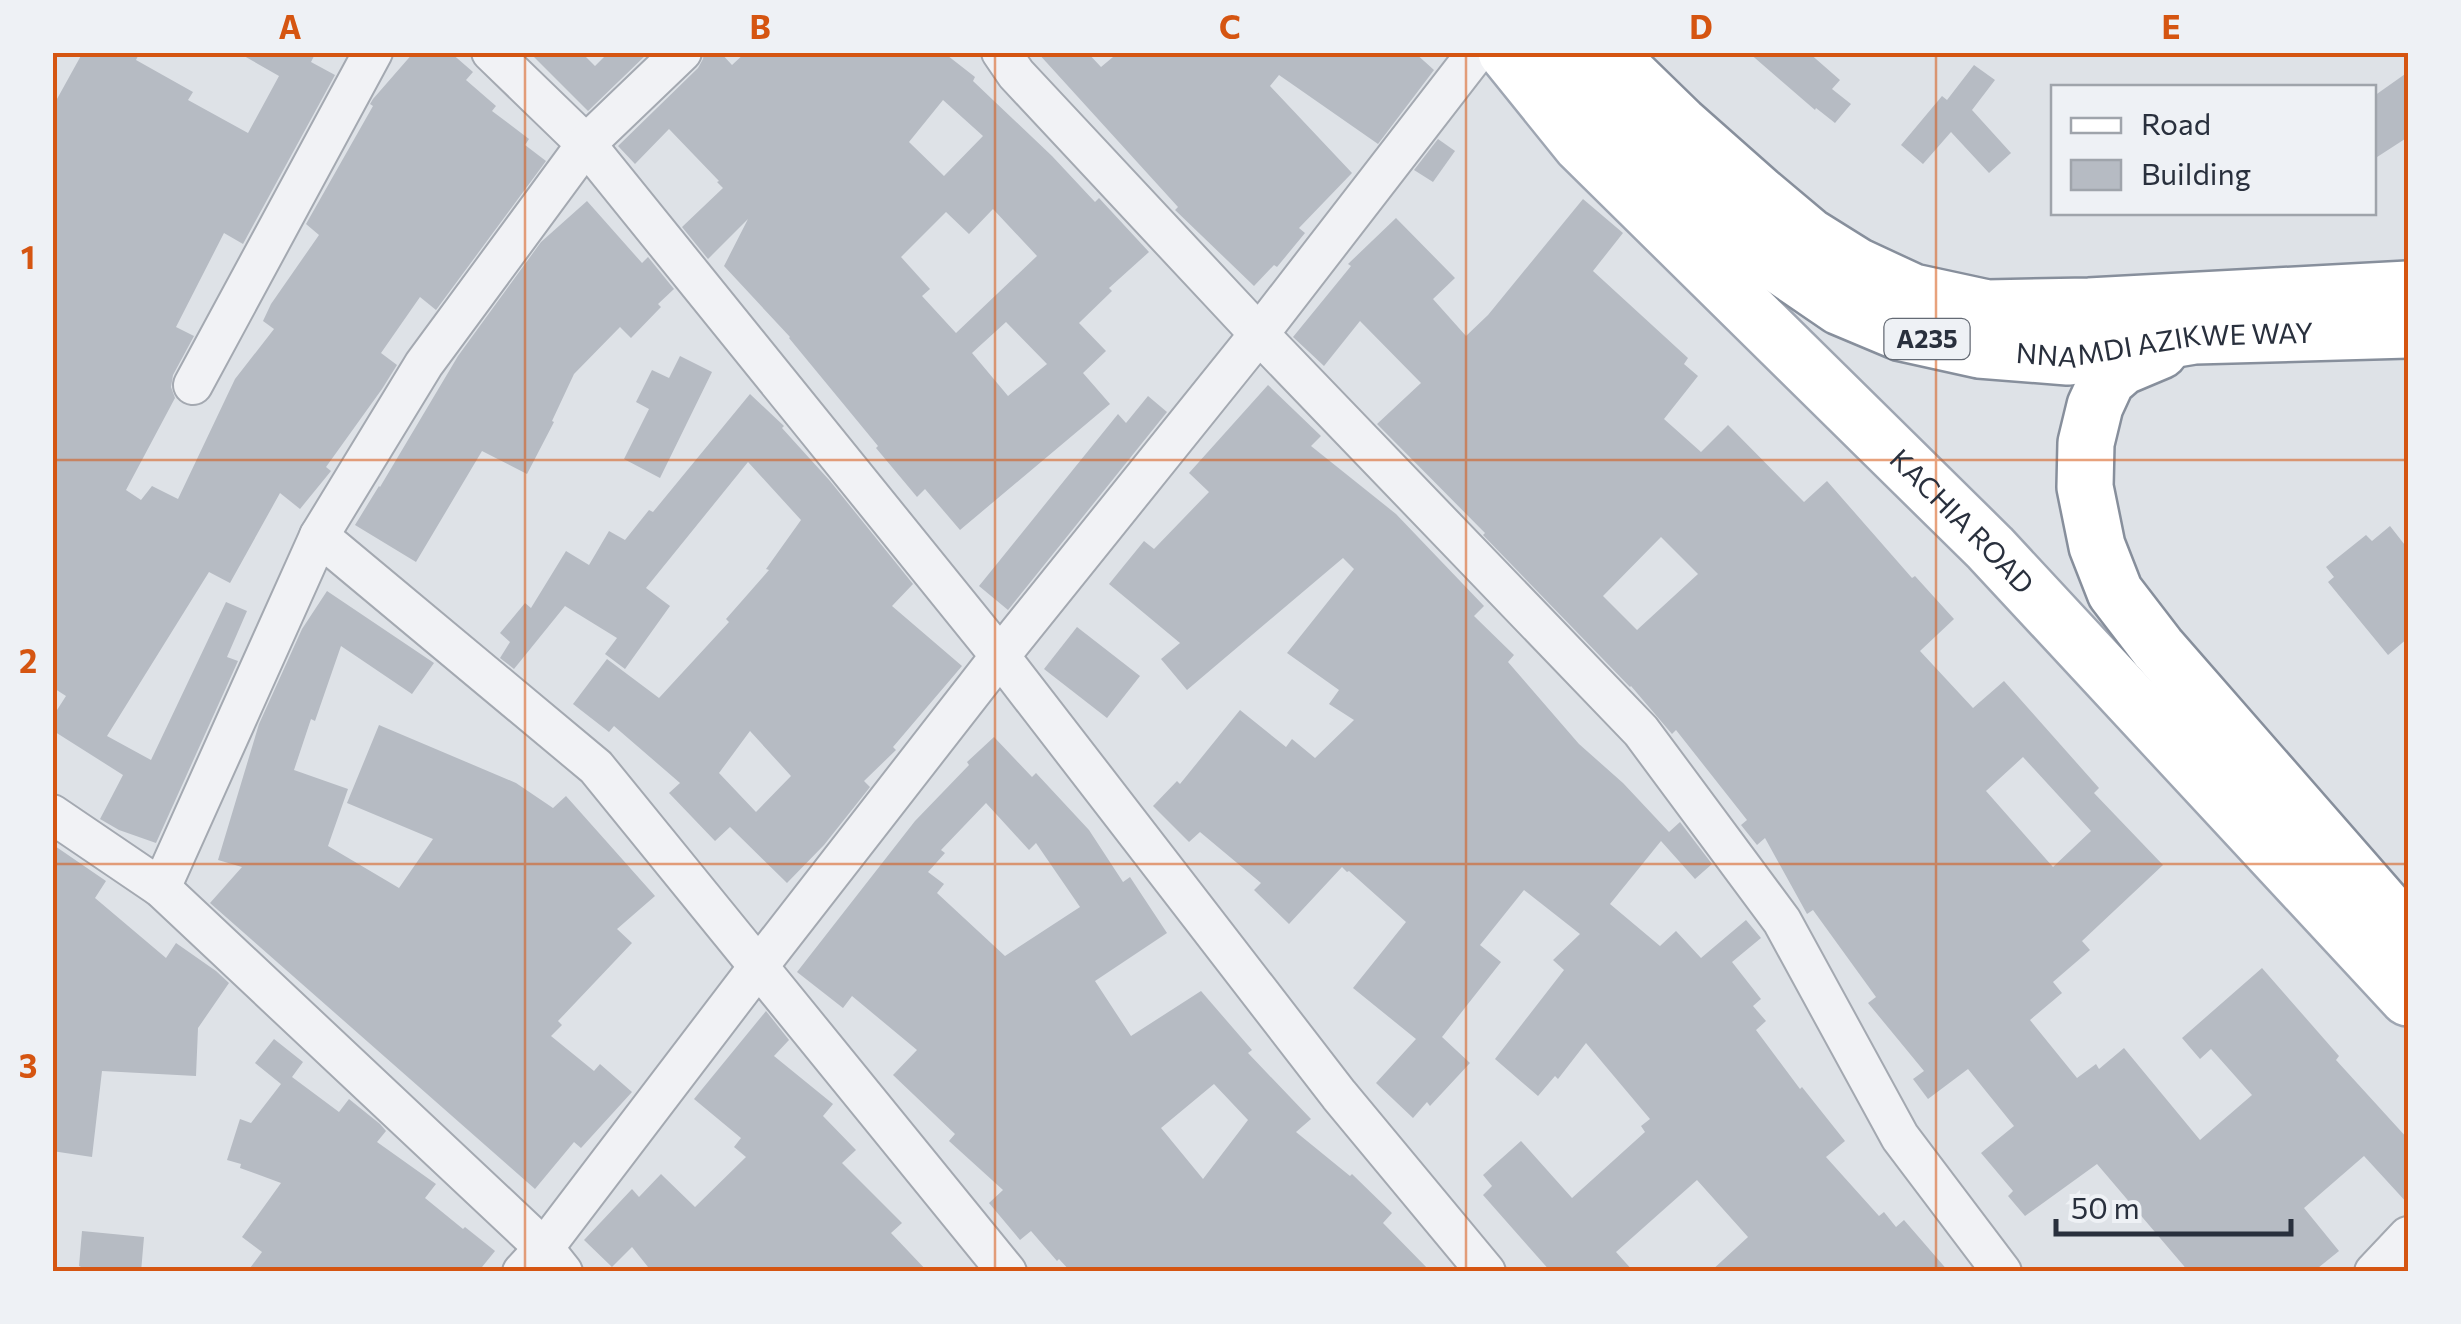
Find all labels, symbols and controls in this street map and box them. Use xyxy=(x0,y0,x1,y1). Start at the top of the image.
text: A xyxy=(279,6,302,46)
text: B xyxy=(749,6,771,46)
text: C xyxy=(1219,6,1241,46)
text: D xyxy=(1689,6,1713,46)
text: E xyxy=(2161,6,2181,46)
legend xyxy=(2051,85,2376,215)
text: Road xyxy=(2141,104,2211,141)
text: Building xyxy=(2141,154,2251,191)
text: 1 xyxy=(21,236,35,276)
street label: NNAMDI AZIKWE WAY xyxy=(2015,315,2314,374)
road number: A235 xyxy=(1884,319,1970,359)
street label: KACHIA ROAD xyxy=(1883,441,2042,600)
text: 2 xyxy=(19,640,37,680)
text: 3 xyxy=(19,1045,37,1085)
scale bar xyxy=(2056,1174,2291,1236)
text: 50 m xyxy=(2071,1188,2140,1225)

